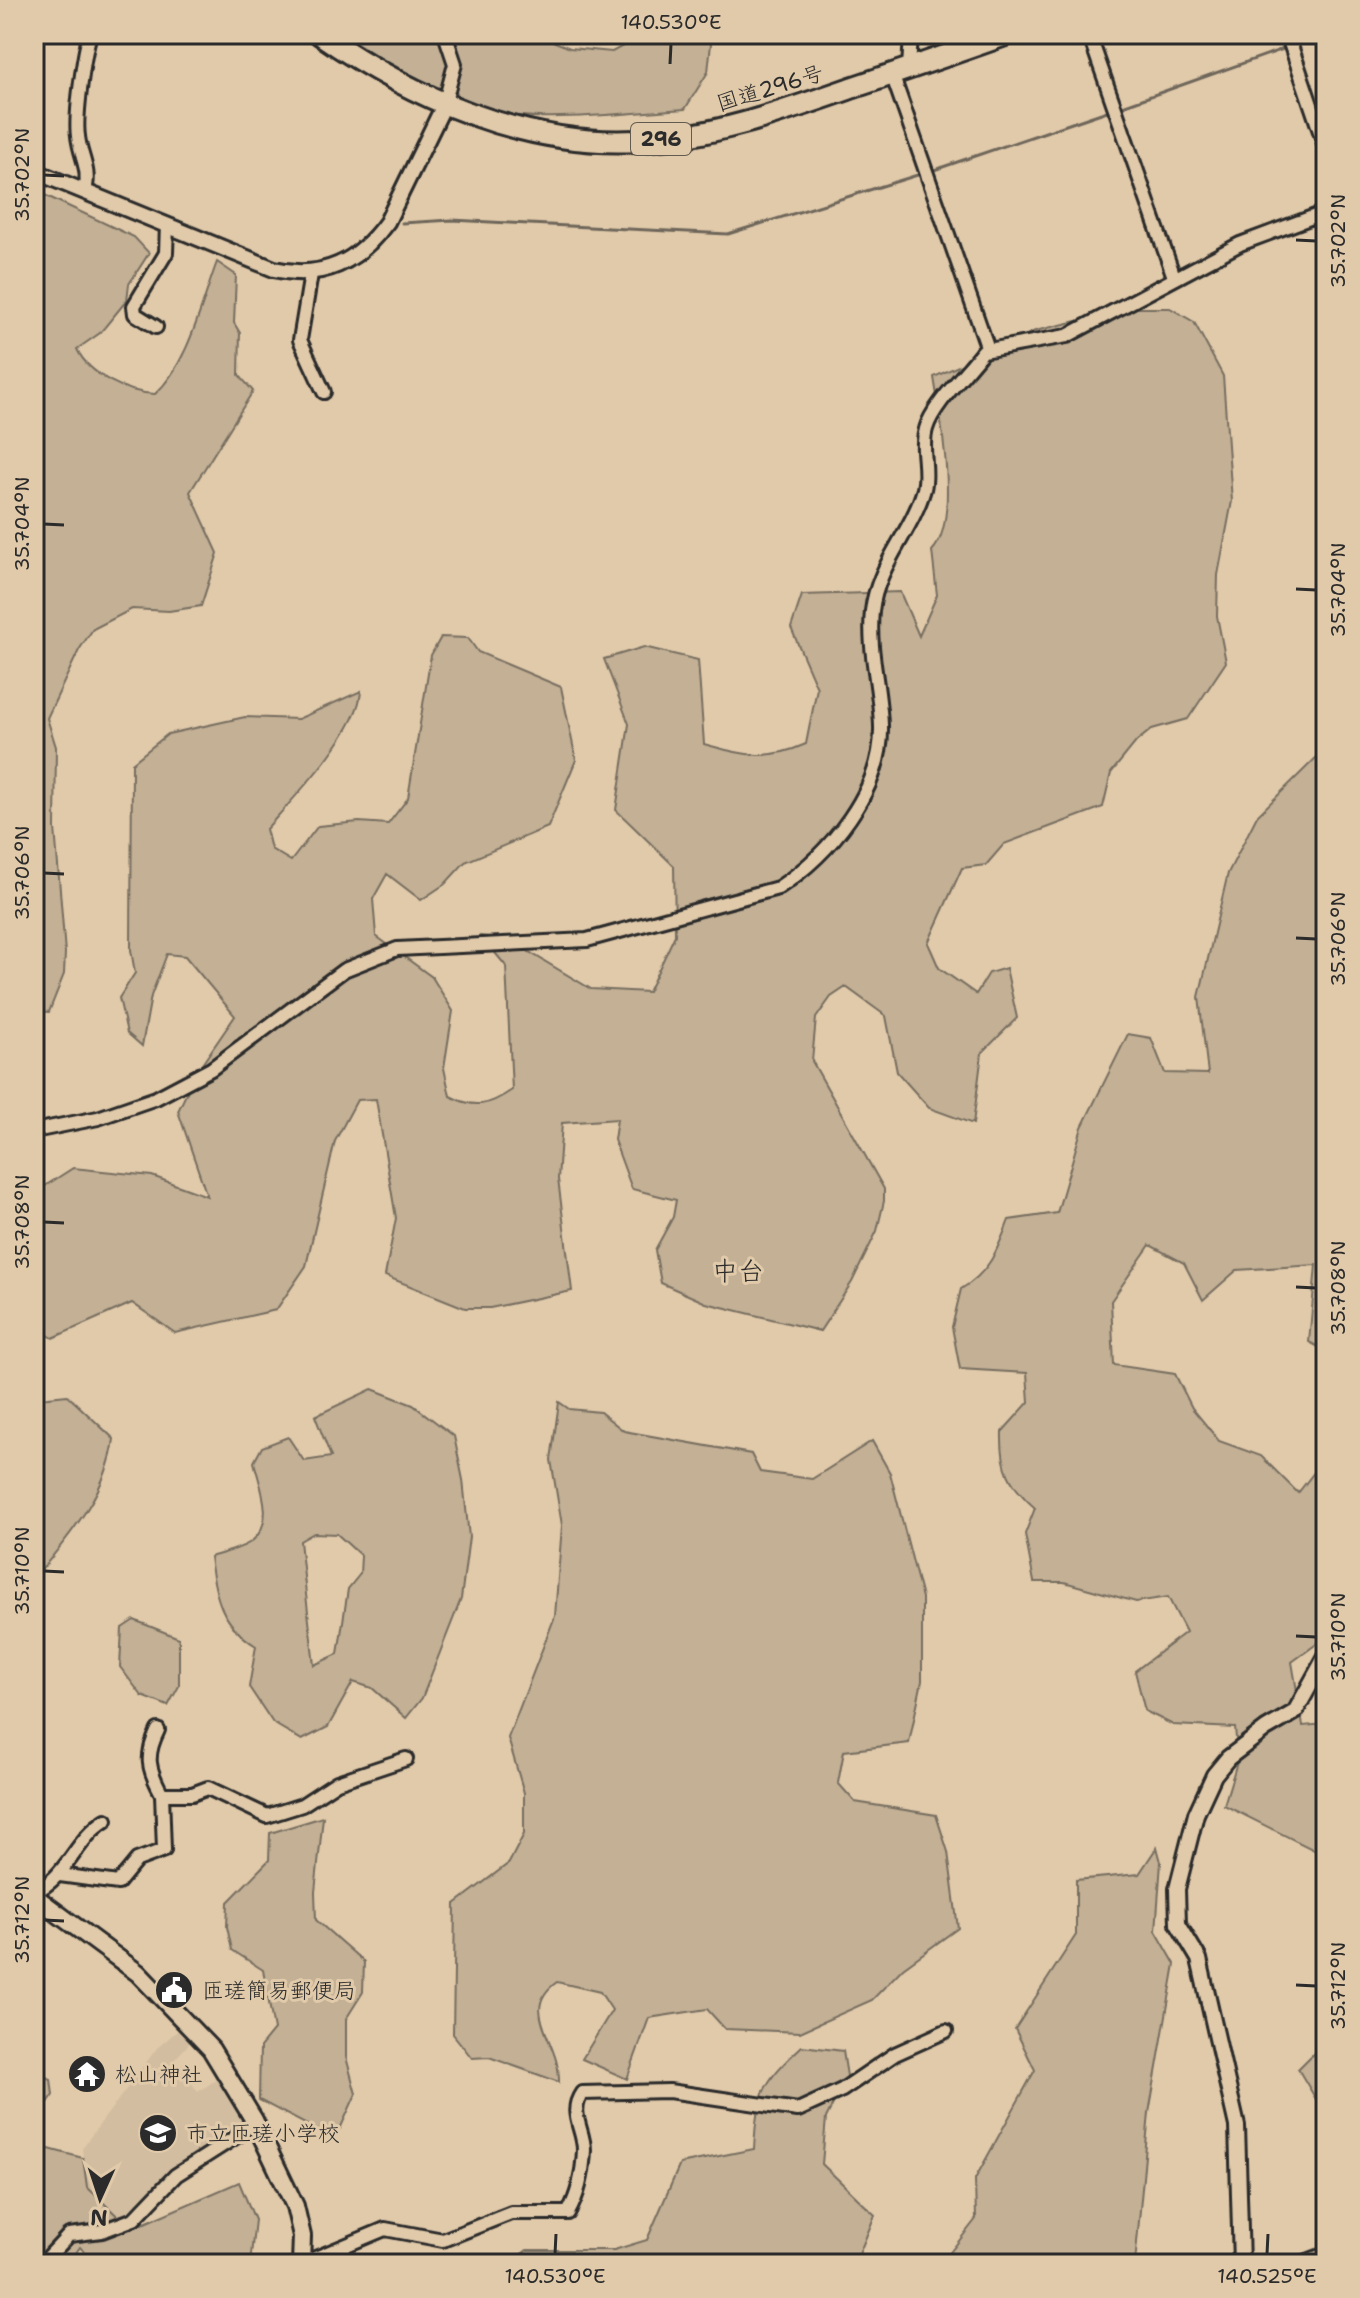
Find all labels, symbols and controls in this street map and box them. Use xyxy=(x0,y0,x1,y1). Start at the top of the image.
text: 140.530°E xyxy=(620,9,722,35)
street label: 国道296号 xyxy=(713,58,827,118)
road number: 296 xyxy=(631,123,691,155)
text: 35.702°N xyxy=(9,128,35,222)
text: 35.702°N xyxy=(1325,194,1351,288)
text: 35.704°N xyxy=(9,477,35,571)
text: 35.704°N xyxy=(1325,543,1351,637)
text: 35.706°N xyxy=(9,825,35,921)
text: 35.706°N xyxy=(1325,891,1351,987)
text: 35.708°N xyxy=(9,1174,35,1270)
text: 35.708°N xyxy=(1325,1240,1351,1336)
district label: 中台 xyxy=(712,1253,764,1288)
text: 35.710°N xyxy=(9,1527,35,1615)
text: 35.710°N xyxy=(1325,1593,1351,1681)
text: 35.712°N xyxy=(9,1876,35,1964)
text: 35.712°N xyxy=(1325,1942,1351,2030)
public building icon: 匝瑳簡易郵便局 xyxy=(153,1969,195,2011)
place label: 匝瑳簡易郵便局 xyxy=(202,1976,356,2005)
temple icon: 松山神社 xyxy=(66,2053,108,2095)
place label: 松山神社 xyxy=(115,2060,203,2089)
school or university icon: 市立匝瑳小学校 xyxy=(137,2112,179,2154)
place label: 市立匝瑳小学校 xyxy=(186,2119,340,2148)
north arrow xyxy=(60,2158,140,2238)
text: N xyxy=(90,2203,108,2232)
text: 140.530°E xyxy=(504,2263,606,2289)
text: 140.525°E xyxy=(1217,2263,1317,2289)

